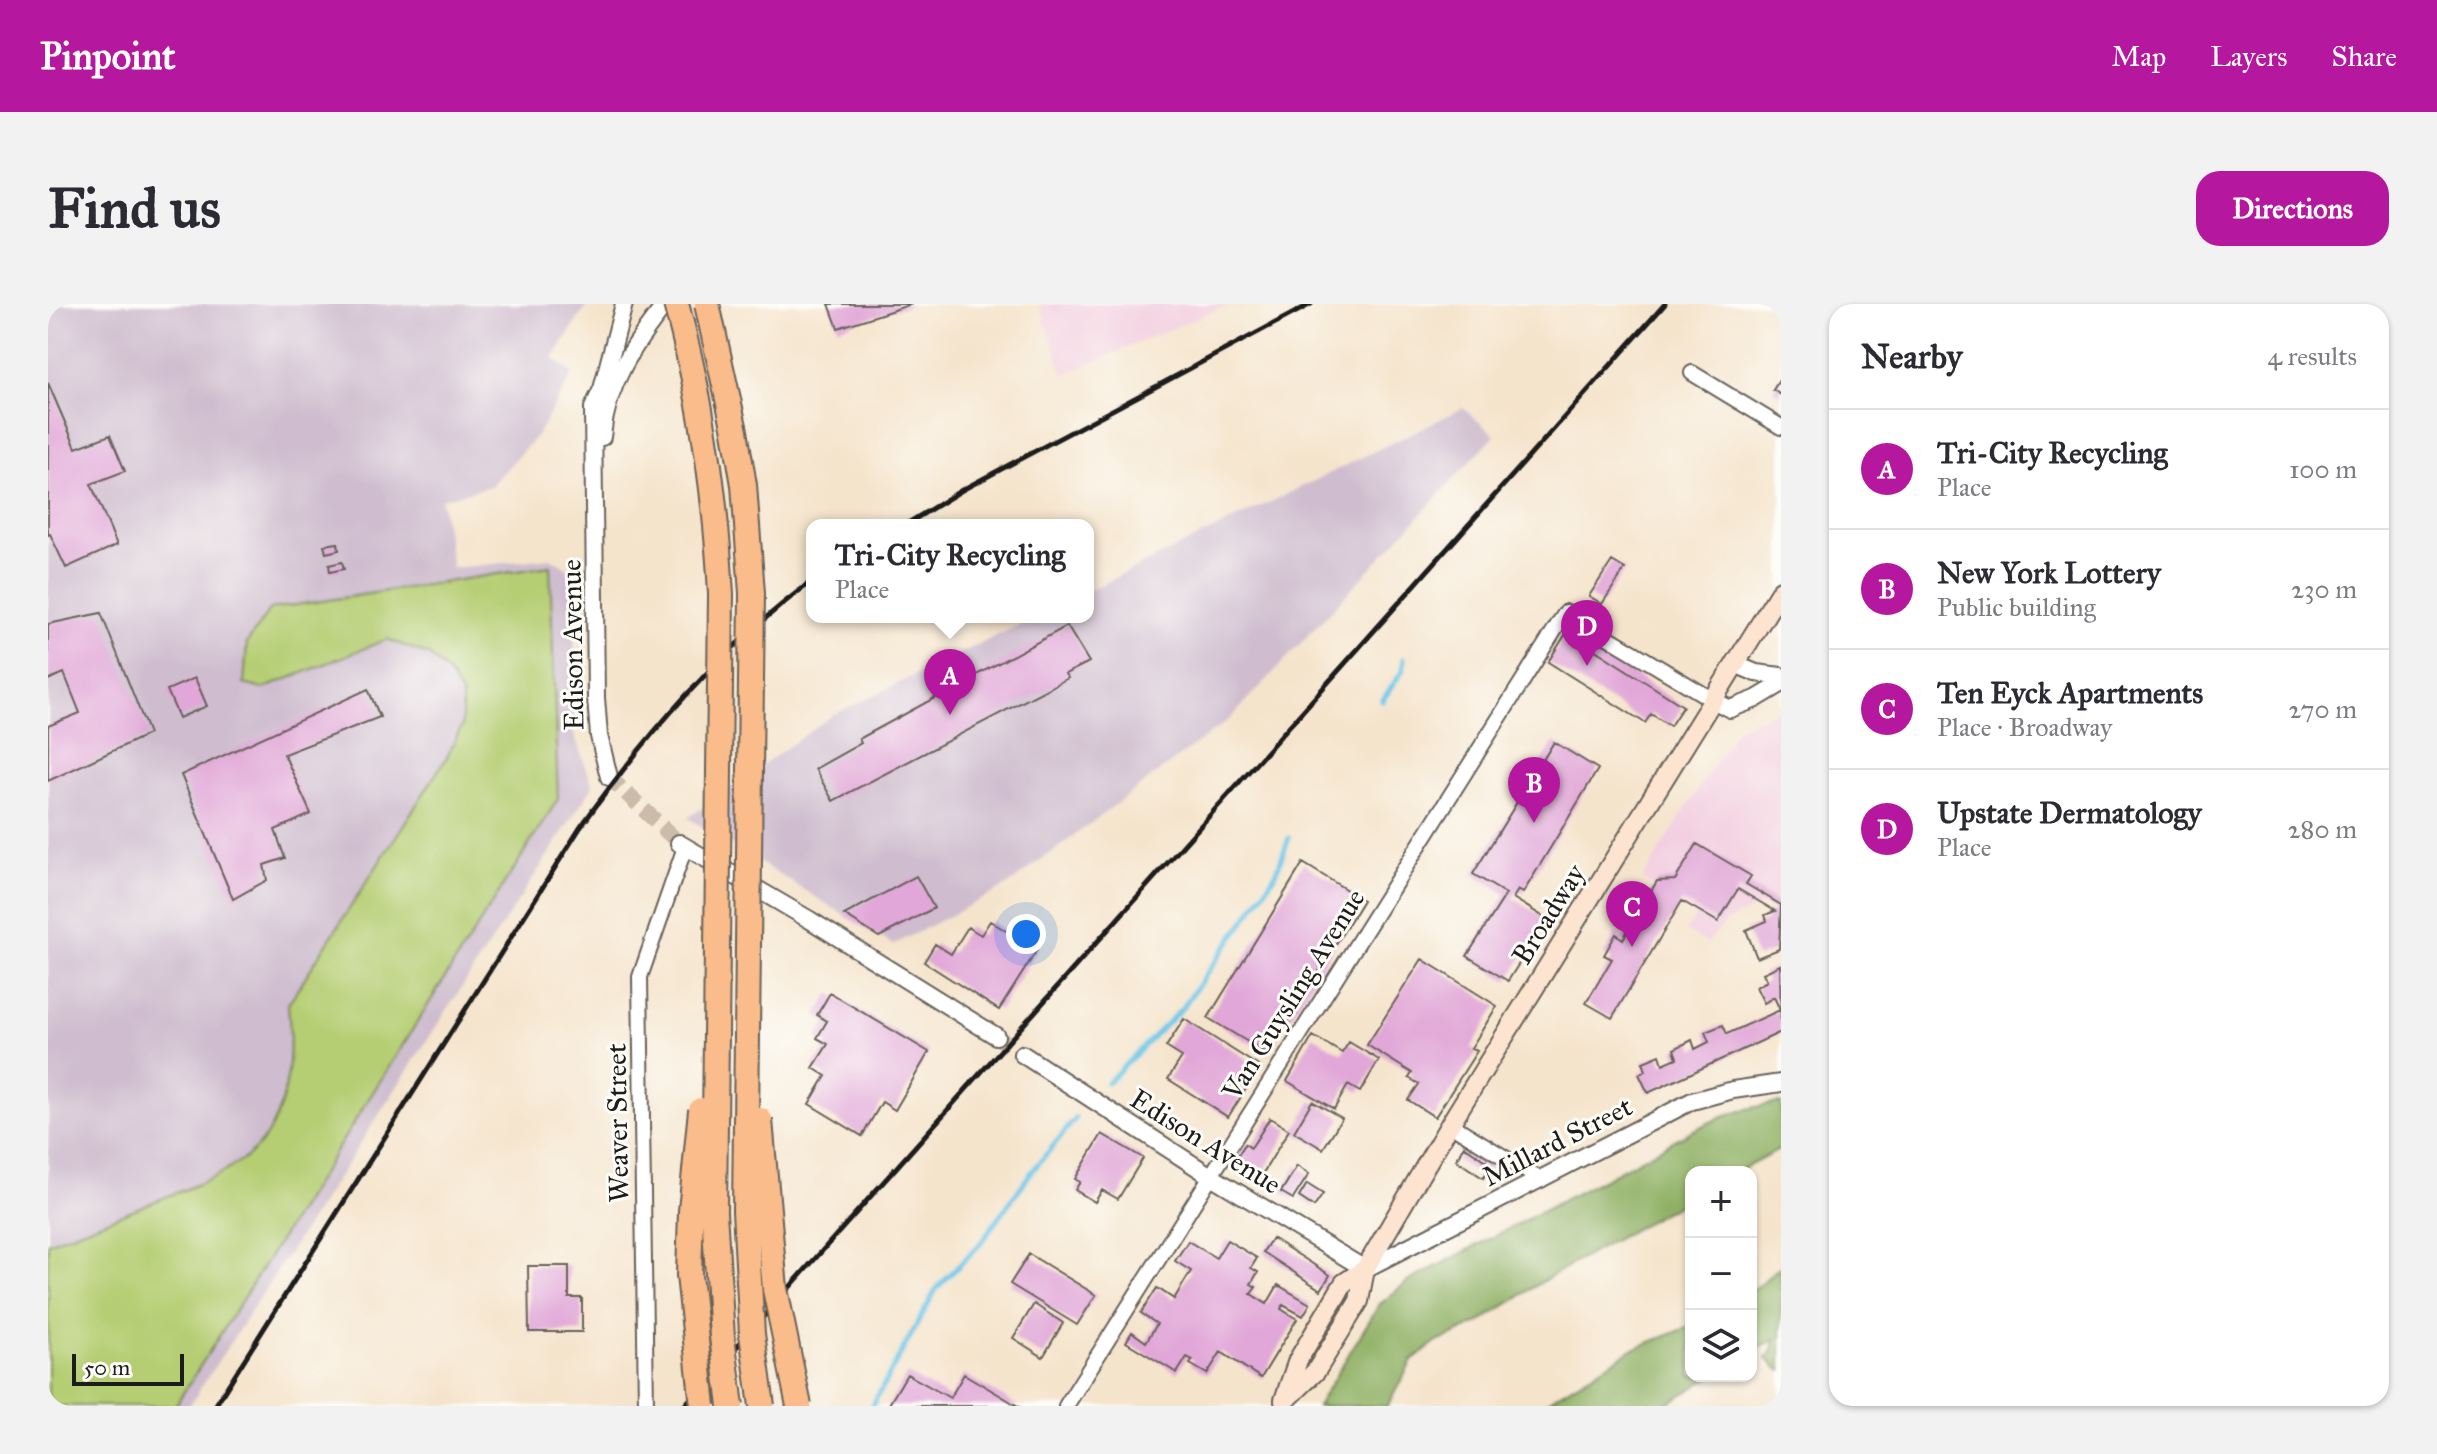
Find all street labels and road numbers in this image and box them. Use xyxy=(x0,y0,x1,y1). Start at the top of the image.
street label: Edison Avenue xyxy=(554,559,591,731)
street label: Broadway xyxy=(1504,857,1593,971)
street label: Van Guysling Avenue xyxy=(1214,882,1372,1107)
street label: Weaver Street xyxy=(599,1043,636,1203)
street label: Edison Avenue xyxy=(1124,1081,1288,1202)
street label: Millard Street xyxy=(1476,1089,1638,1194)

